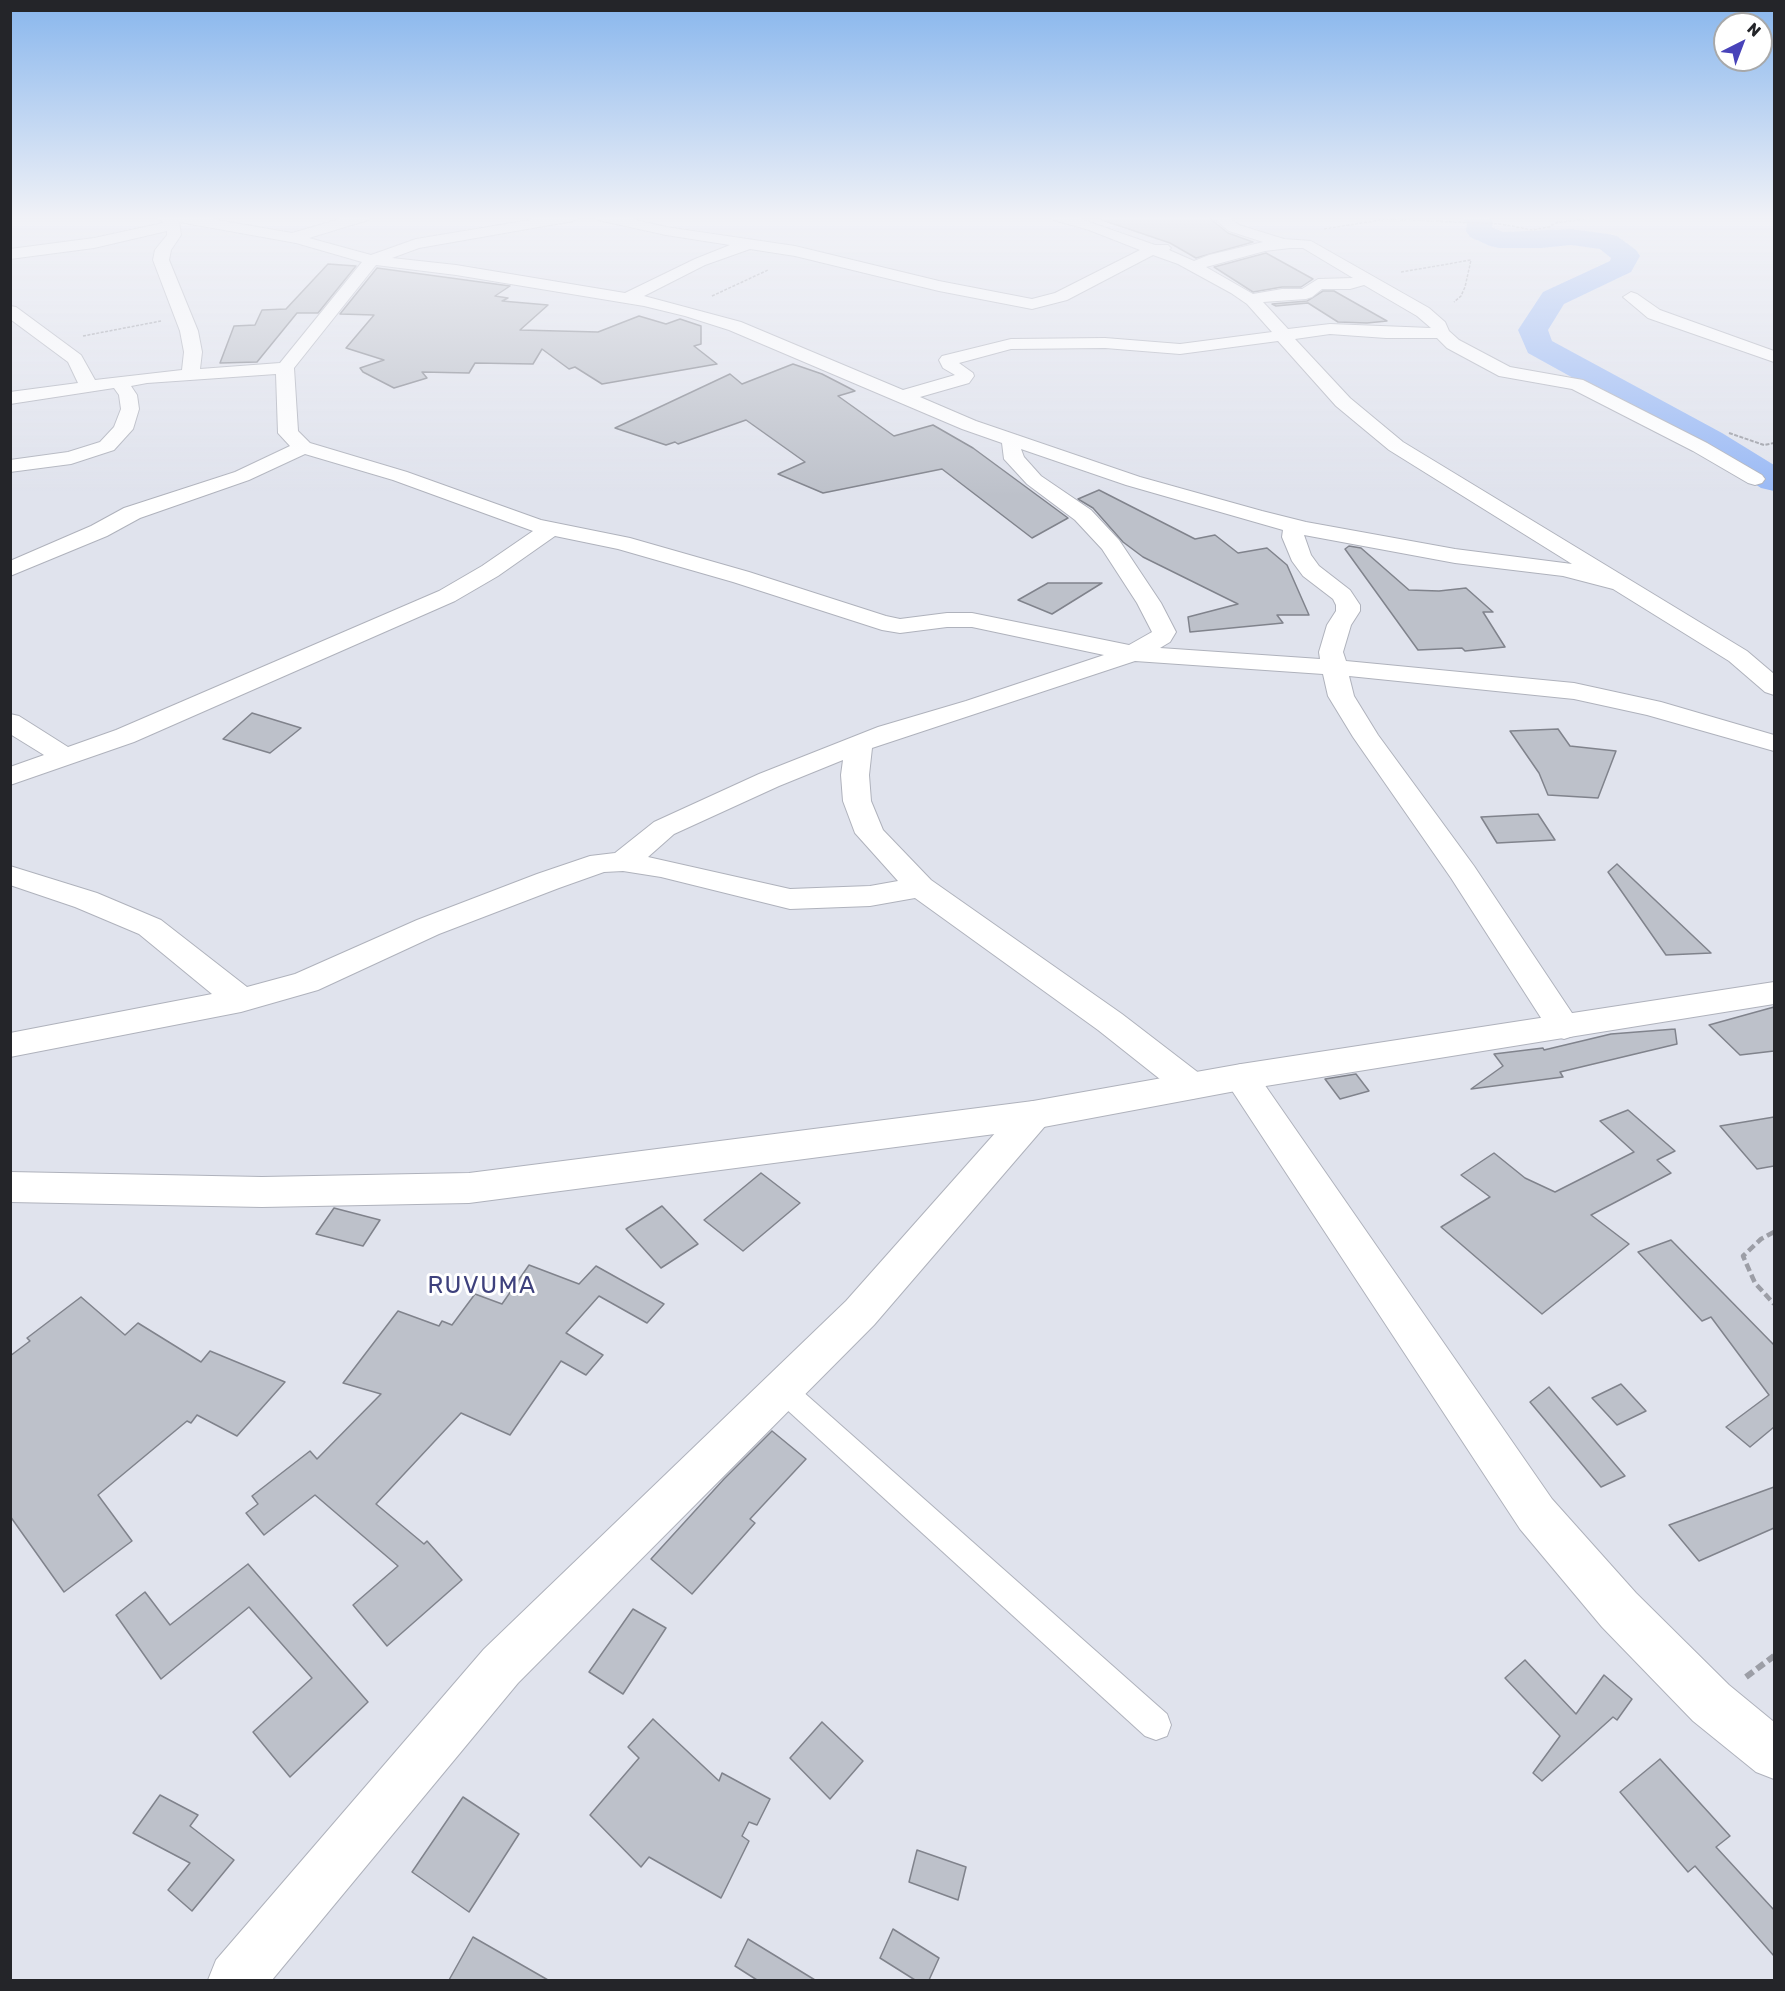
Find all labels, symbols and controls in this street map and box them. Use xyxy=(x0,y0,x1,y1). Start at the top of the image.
north arrow xyxy=(1713,12,1773,72)
text: N xyxy=(1743,19,1765,41)
district label: RUVUMA xyxy=(427,1272,537,1300)

